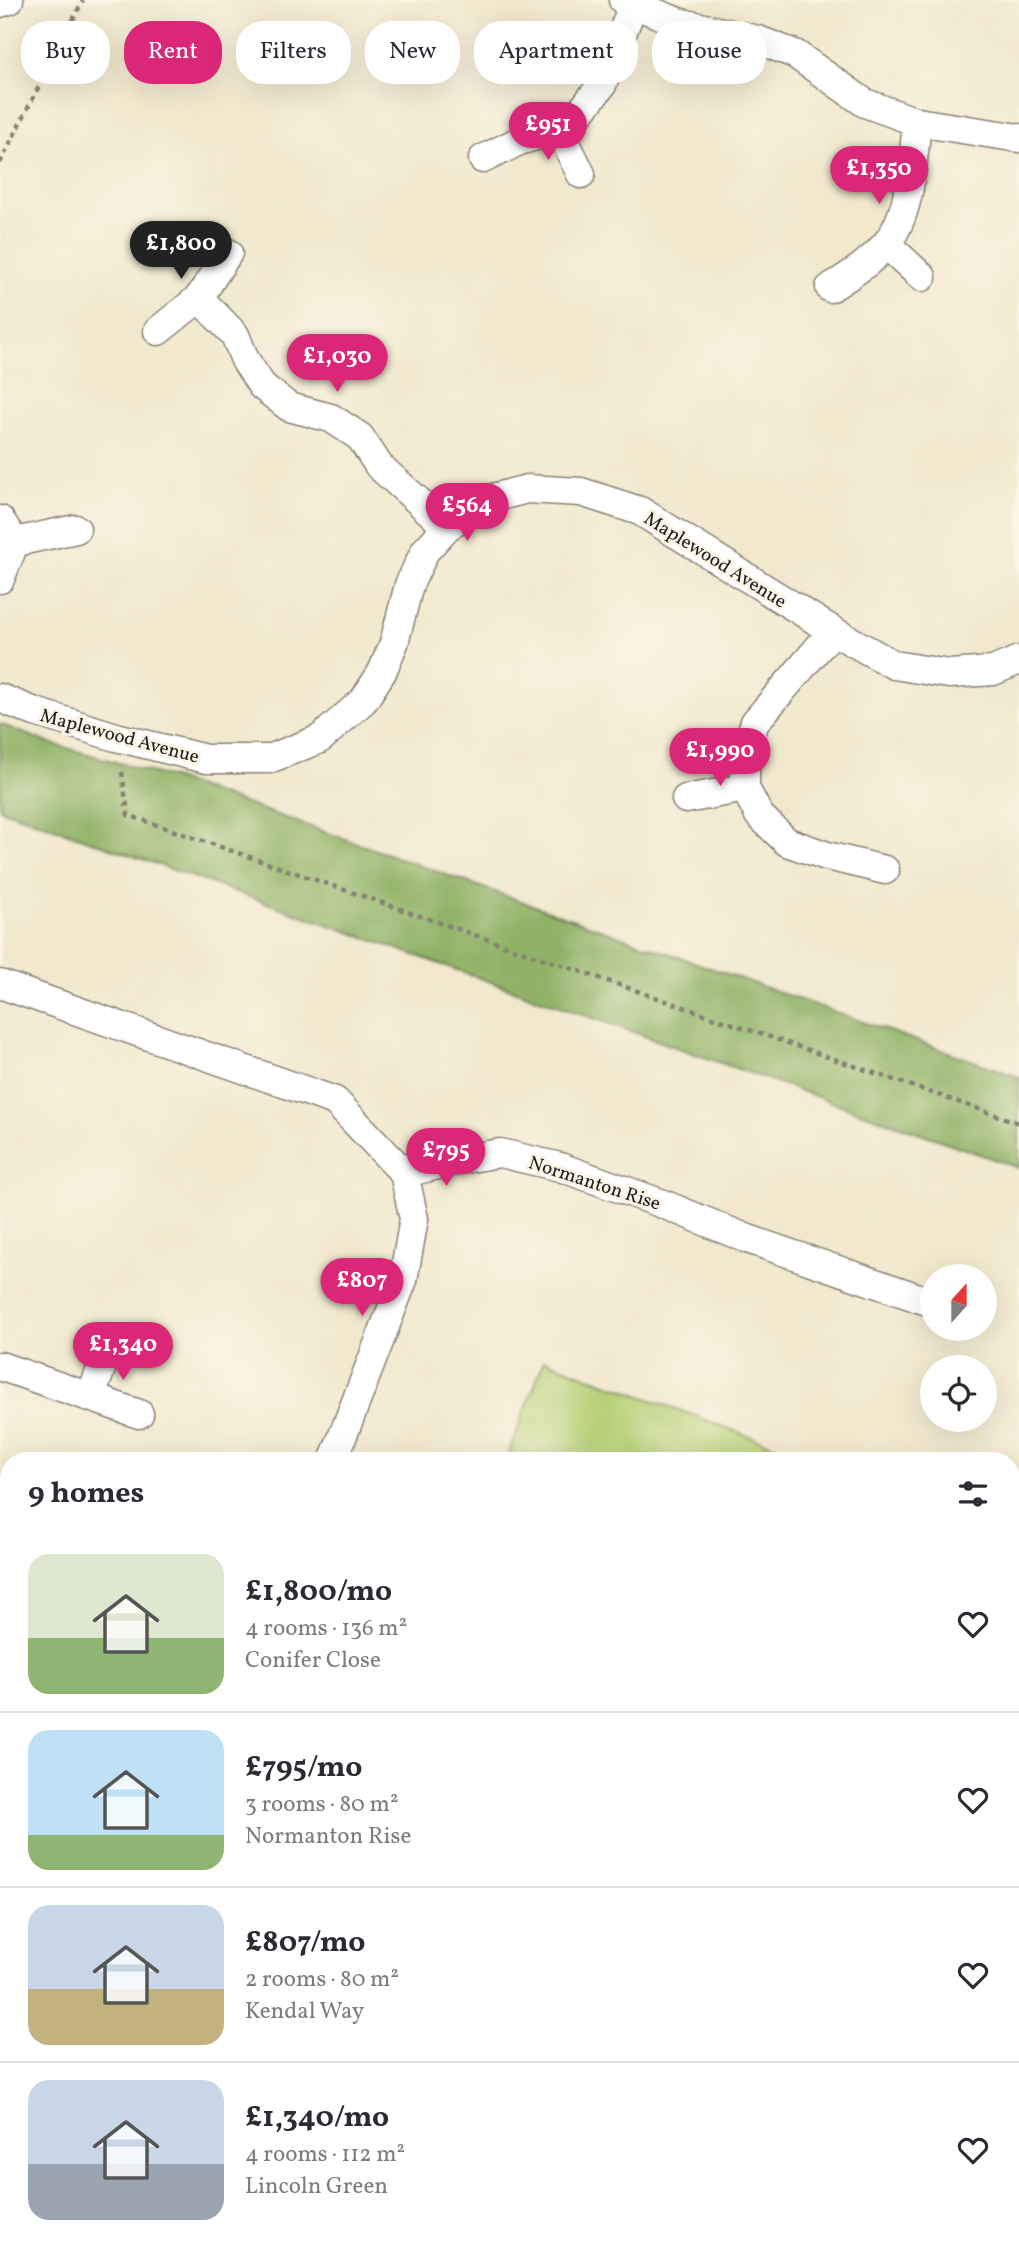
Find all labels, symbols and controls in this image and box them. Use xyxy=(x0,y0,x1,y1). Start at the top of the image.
chip: Buy xyxy=(21,21,110,84)
chip: Rent xyxy=(124,21,222,84)
chip: Filters xyxy=(236,21,351,84)
chip: New xyxy=(365,21,460,84)
chip: Apartment xyxy=(474,21,638,84)
chip: House xyxy=(652,21,766,84)
pin: £951 xyxy=(507,102,589,162)
text: £951 xyxy=(525,109,571,141)
pin: £1,350 xyxy=(822,146,936,206)
text: £1,350 xyxy=(846,153,912,185)
pin: £1,800 xyxy=(124,222,238,281)
text: £1,800 xyxy=(146,228,216,260)
pin: £1,030 xyxy=(280,334,394,394)
text: £1,030 xyxy=(303,341,371,373)
pin: £564 xyxy=(426,484,508,543)
text: £564 xyxy=(442,490,492,522)
street label: Maplewood Avenue xyxy=(639,506,791,615)
street label: Maplewood Avenue xyxy=(37,703,202,771)
pin: £1,990 xyxy=(663,728,777,788)
text: £1,990 xyxy=(685,735,755,767)
pin: £795 xyxy=(405,1128,487,1188)
text: £795 xyxy=(422,1135,470,1167)
street label: Normanton Rise xyxy=(525,1150,664,1217)
pin: £807 xyxy=(321,1258,403,1318)
north arrow xyxy=(920,1264,998,1340)
map controls xyxy=(920,1264,997,1432)
text: £807 xyxy=(337,1265,388,1297)
pin: £1,340 xyxy=(66,1322,180,1382)
text: £1,340 xyxy=(89,1329,157,1361)
button: locate xyxy=(920,1355,997,1432)
text: 9 homes xyxy=(28,1473,144,1515)
icon: filters xyxy=(954,1475,992,1513)
text: £1,800/mo xyxy=(245,1571,392,1613)
icon: home xyxy=(84,1582,168,1666)
icon: heart xyxy=(954,1605,992,1643)
text: 4 rooms · 136 m² xyxy=(245,1613,407,1645)
text: Conifer Close xyxy=(245,1645,381,1677)
text: £795/mo xyxy=(245,1747,362,1789)
icon: home xyxy=(84,1758,168,1842)
icon: heart xyxy=(954,1781,992,1819)
text: 3 rooms · 80 m² xyxy=(245,1789,398,1821)
text: Normanton Rise xyxy=(245,1821,411,1853)
text: £807/mo xyxy=(245,1922,365,1964)
icon: home xyxy=(84,1933,168,2017)
icon: heart xyxy=(954,1956,992,1994)
text: 2 rooms · 80 m² xyxy=(245,1964,399,1996)
text: Kendal Way xyxy=(245,1996,364,2028)
text: £1,340/mo xyxy=(245,2097,389,2139)
icon: home xyxy=(84,2108,168,2192)
icon: heart xyxy=(954,2131,992,2169)
text: 4 rooms · 112 m² xyxy=(245,2139,405,2171)
text: Lincoln Green xyxy=(245,2171,388,2203)

